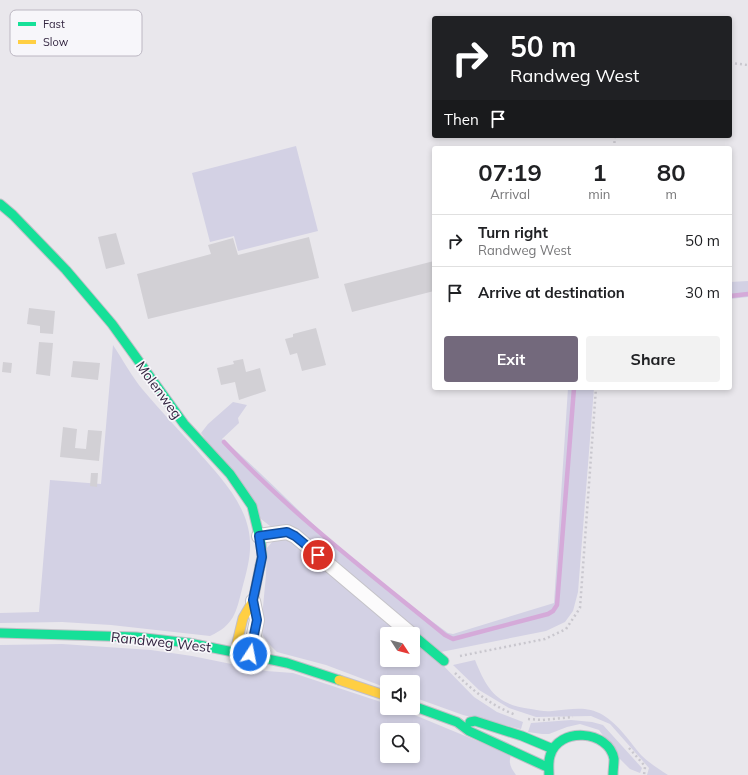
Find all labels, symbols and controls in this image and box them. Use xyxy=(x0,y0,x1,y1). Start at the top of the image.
legend xyxy=(10,10,142,56)
text: Fast xyxy=(43,17,65,31)
text: 50 m xyxy=(510,29,576,64)
icon: right xyxy=(444,32,496,84)
text: Slow xyxy=(43,35,69,49)
text: Randweg West xyxy=(510,64,639,87)
icon: arrive xyxy=(487,108,509,130)
text: Then xyxy=(444,110,479,129)
text: 07:19 xyxy=(478,157,542,187)
text: 1 xyxy=(592,157,607,187)
text: 80 xyxy=(657,157,686,187)
text: Arrival xyxy=(490,186,530,202)
text: min xyxy=(588,186,610,202)
text: m xyxy=(665,186,677,202)
text: Turn right xyxy=(478,223,548,242)
icon: right xyxy=(444,230,466,252)
text: 50 m xyxy=(685,231,720,250)
text: Randweg West xyxy=(478,242,571,258)
icon: arrive xyxy=(444,282,466,304)
text: Arrive at destination xyxy=(478,283,625,302)
text: 30 m xyxy=(685,283,720,302)
button: Exit xyxy=(444,336,578,382)
button: Share xyxy=(586,336,720,382)
street label: Molenweg xyxy=(132,358,186,422)
pin xyxy=(301,538,335,572)
icon: arrive xyxy=(307,544,329,566)
north arrow xyxy=(380,627,420,667)
map controls xyxy=(380,627,420,763)
street label: Randweg West xyxy=(110,628,212,656)
position arrow xyxy=(229,633,271,675)
button: sound xyxy=(380,675,420,715)
button: search xyxy=(380,723,420,763)

